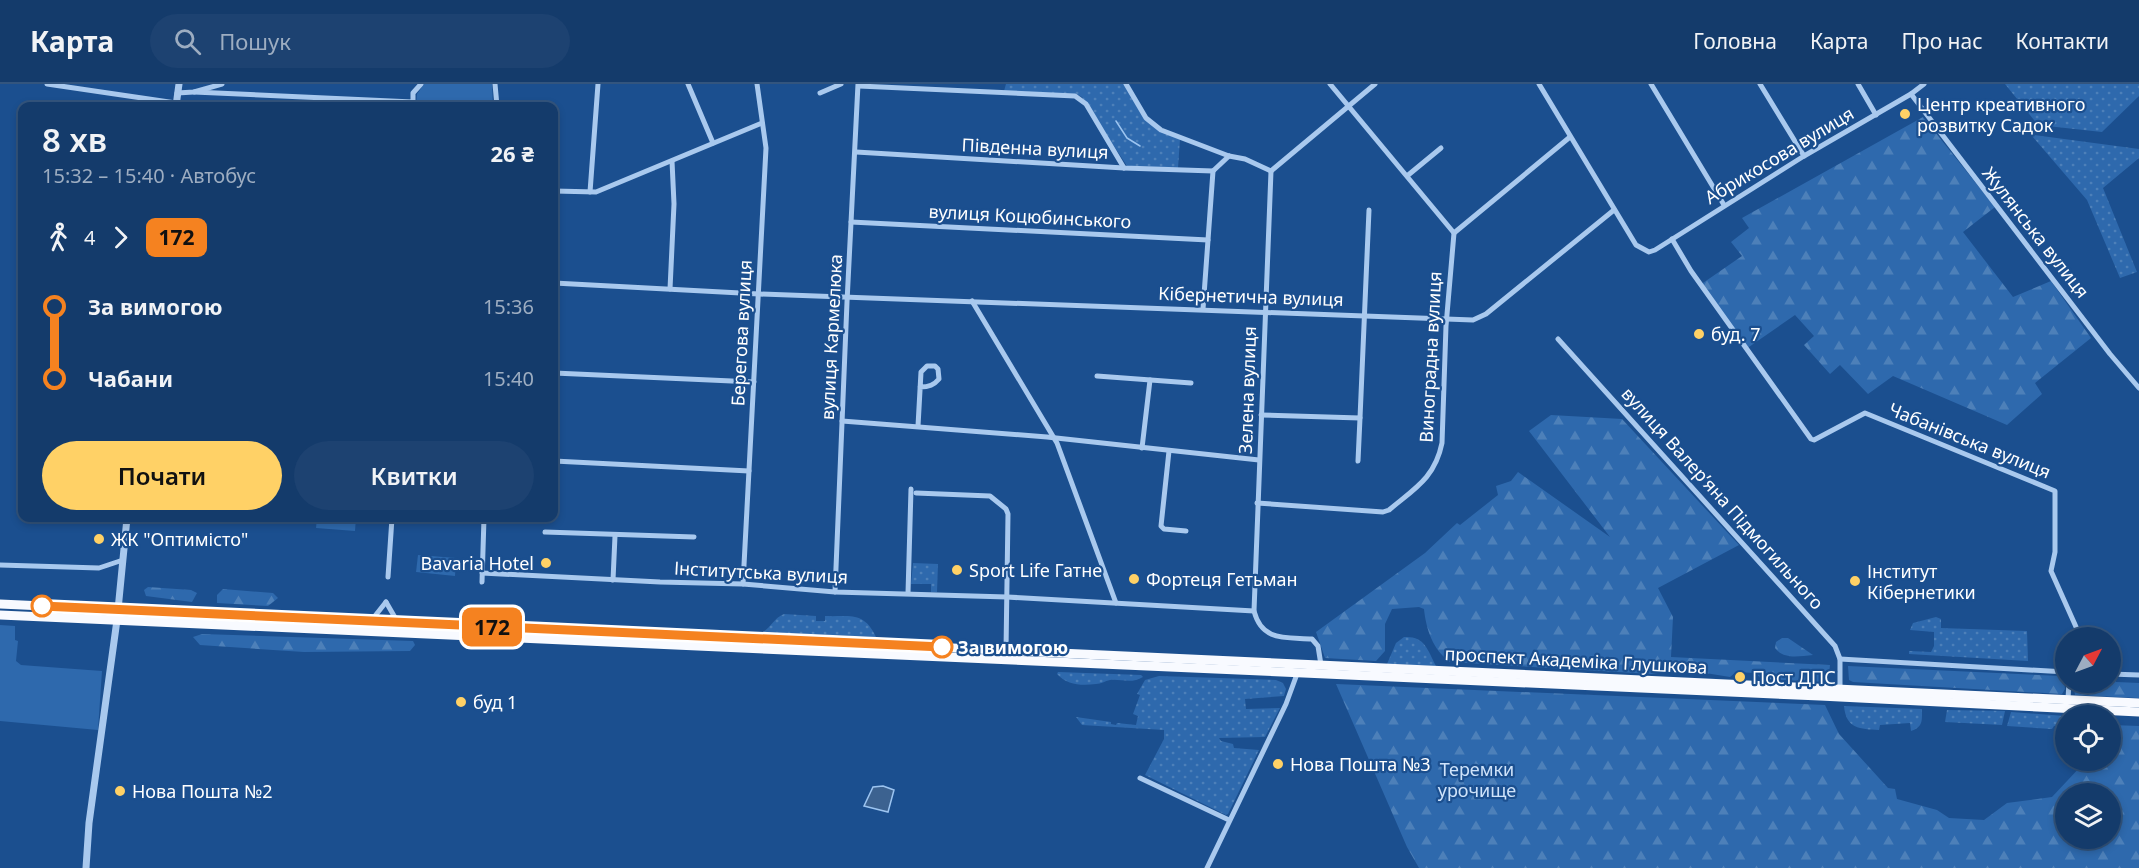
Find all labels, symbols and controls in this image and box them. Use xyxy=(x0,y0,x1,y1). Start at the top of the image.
search box xyxy=(150,14,570,68)
text: Карта xyxy=(30,22,114,60)
icon: search xyxy=(171,25,204,58)
text: Пошук xyxy=(219,26,291,56)
text: Головна xyxy=(1693,27,1777,55)
text: Карта xyxy=(1810,27,1868,55)
text: Про нас xyxy=(1901,27,1983,55)
text: Контакти xyxy=(2016,27,2109,55)
place label: Центр креативного розвитку Садок xyxy=(1917,92,2085,137)
street label: Абрикосова вулиця xyxy=(1700,101,1858,209)
marker: Центр креативного розвитку Садок xyxy=(1898,107,1912,121)
text: 8 хв xyxy=(42,117,107,162)
street label: Південна вулиця xyxy=(961,132,1109,164)
text: 26 ₴ xyxy=(491,138,534,168)
street label: Жулянська вулиця xyxy=(1977,161,2095,303)
text: 15:32 – 15:40 · Автобус xyxy=(42,162,256,189)
street label: вулиця Коцюбинського xyxy=(928,199,1132,233)
icon: walk xyxy=(42,221,75,254)
icon: forward xyxy=(104,221,137,254)
text: 172 xyxy=(158,223,195,251)
text: 4 xyxy=(84,224,95,251)
street label: вулиця Кармелюка xyxy=(815,253,847,421)
street label: Берегова вулиця xyxy=(725,259,757,407)
street label: Виноградна вулиця xyxy=(1414,271,1446,443)
street label: Кібернетична вулиця xyxy=(1158,281,1344,311)
text: За вимогою xyxy=(88,291,223,321)
text: 15:36 xyxy=(483,293,534,320)
place label: буд. 7 xyxy=(1711,322,1761,346)
street label: Зелена вулиця xyxy=(1233,326,1261,454)
marker: буд. 7 xyxy=(1692,327,1706,341)
text: Чабани xyxy=(88,363,173,393)
text: 15:40 xyxy=(483,365,534,392)
street label: вулиця Валерʼяна Підмогильного xyxy=(1617,382,1829,614)
street label: Чабанівська вулиця xyxy=(1885,397,2055,483)
button: Почати xyxy=(42,441,282,510)
button: Квитки xyxy=(294,441,534,510)
place label: ЖК "Оптимісто" xyxy=(111,527,248,551)
marker: ЖК "Оптимісто" xyxy=(92,532,106,546)
place label: Bavaria Hotel xyxy=(421,551,534,575)
street label: Інститутська вулиця xyxy=(673,555,849,589)
marker: Bavaria Hotel xyxy=(539,556,553,570)
place label: Sport Life Гатне xyxy=(969,558,1102,582)
place label: Інститут Кібернетики xyxy=(1867,559,1976,604)
marker: Sport Life Гатне xyxy=(950,563,964,577)
place label: Фортеця Гетьман xyxy=(1146,567,1298,591)
marker: Фортеця Гетьман xyxy=(1127,572,1141,586)
marker: Інститут Кібернетики xyxy=(1848,574,1862,588)
unlabelled marker xyxy=(31,595,53,617)
line badge: 172 xyxy=(458,608,526,646)
text: 172 xyxy=(474,613,510,641)
north arrow xyxy=(2055,627,2121,693)
map controls xyxy=(2055,627,2121,849)
place label: За вимогою xyxy=(958,635,1068,659)
marker: За вимогою xyxy=(931,636,953,658)
street label: проспект Академіка Глушкова xyxy=(1444,641,1708,679)
place label: Пост ДПС xyxy=(1752,665,1836,689)
marker: Пост ДПС xyxy=(1733,670,1747,684)
place label: буд 1 xyxy=(473,690,517,714)
marker: буд 1 xyxy=(454,695,468,709)
button: locate xyxy=(2055,705,2121,771)
place label: Нова Пошта №3 xyxy=(1290,752,1431,776)
marker: Нова Пошта №3 xyxy=(1271,757,1285,771)
park label: Теремки урочище xyxy=(1438,757,1516,802)
place label: Нова Пошта №2 xyxy=(132,779,273,803)
button: layers xyxy=(2055,783,2121,849)
marker: Нова Пошта №2 xyxy=(113,784,127,798)

